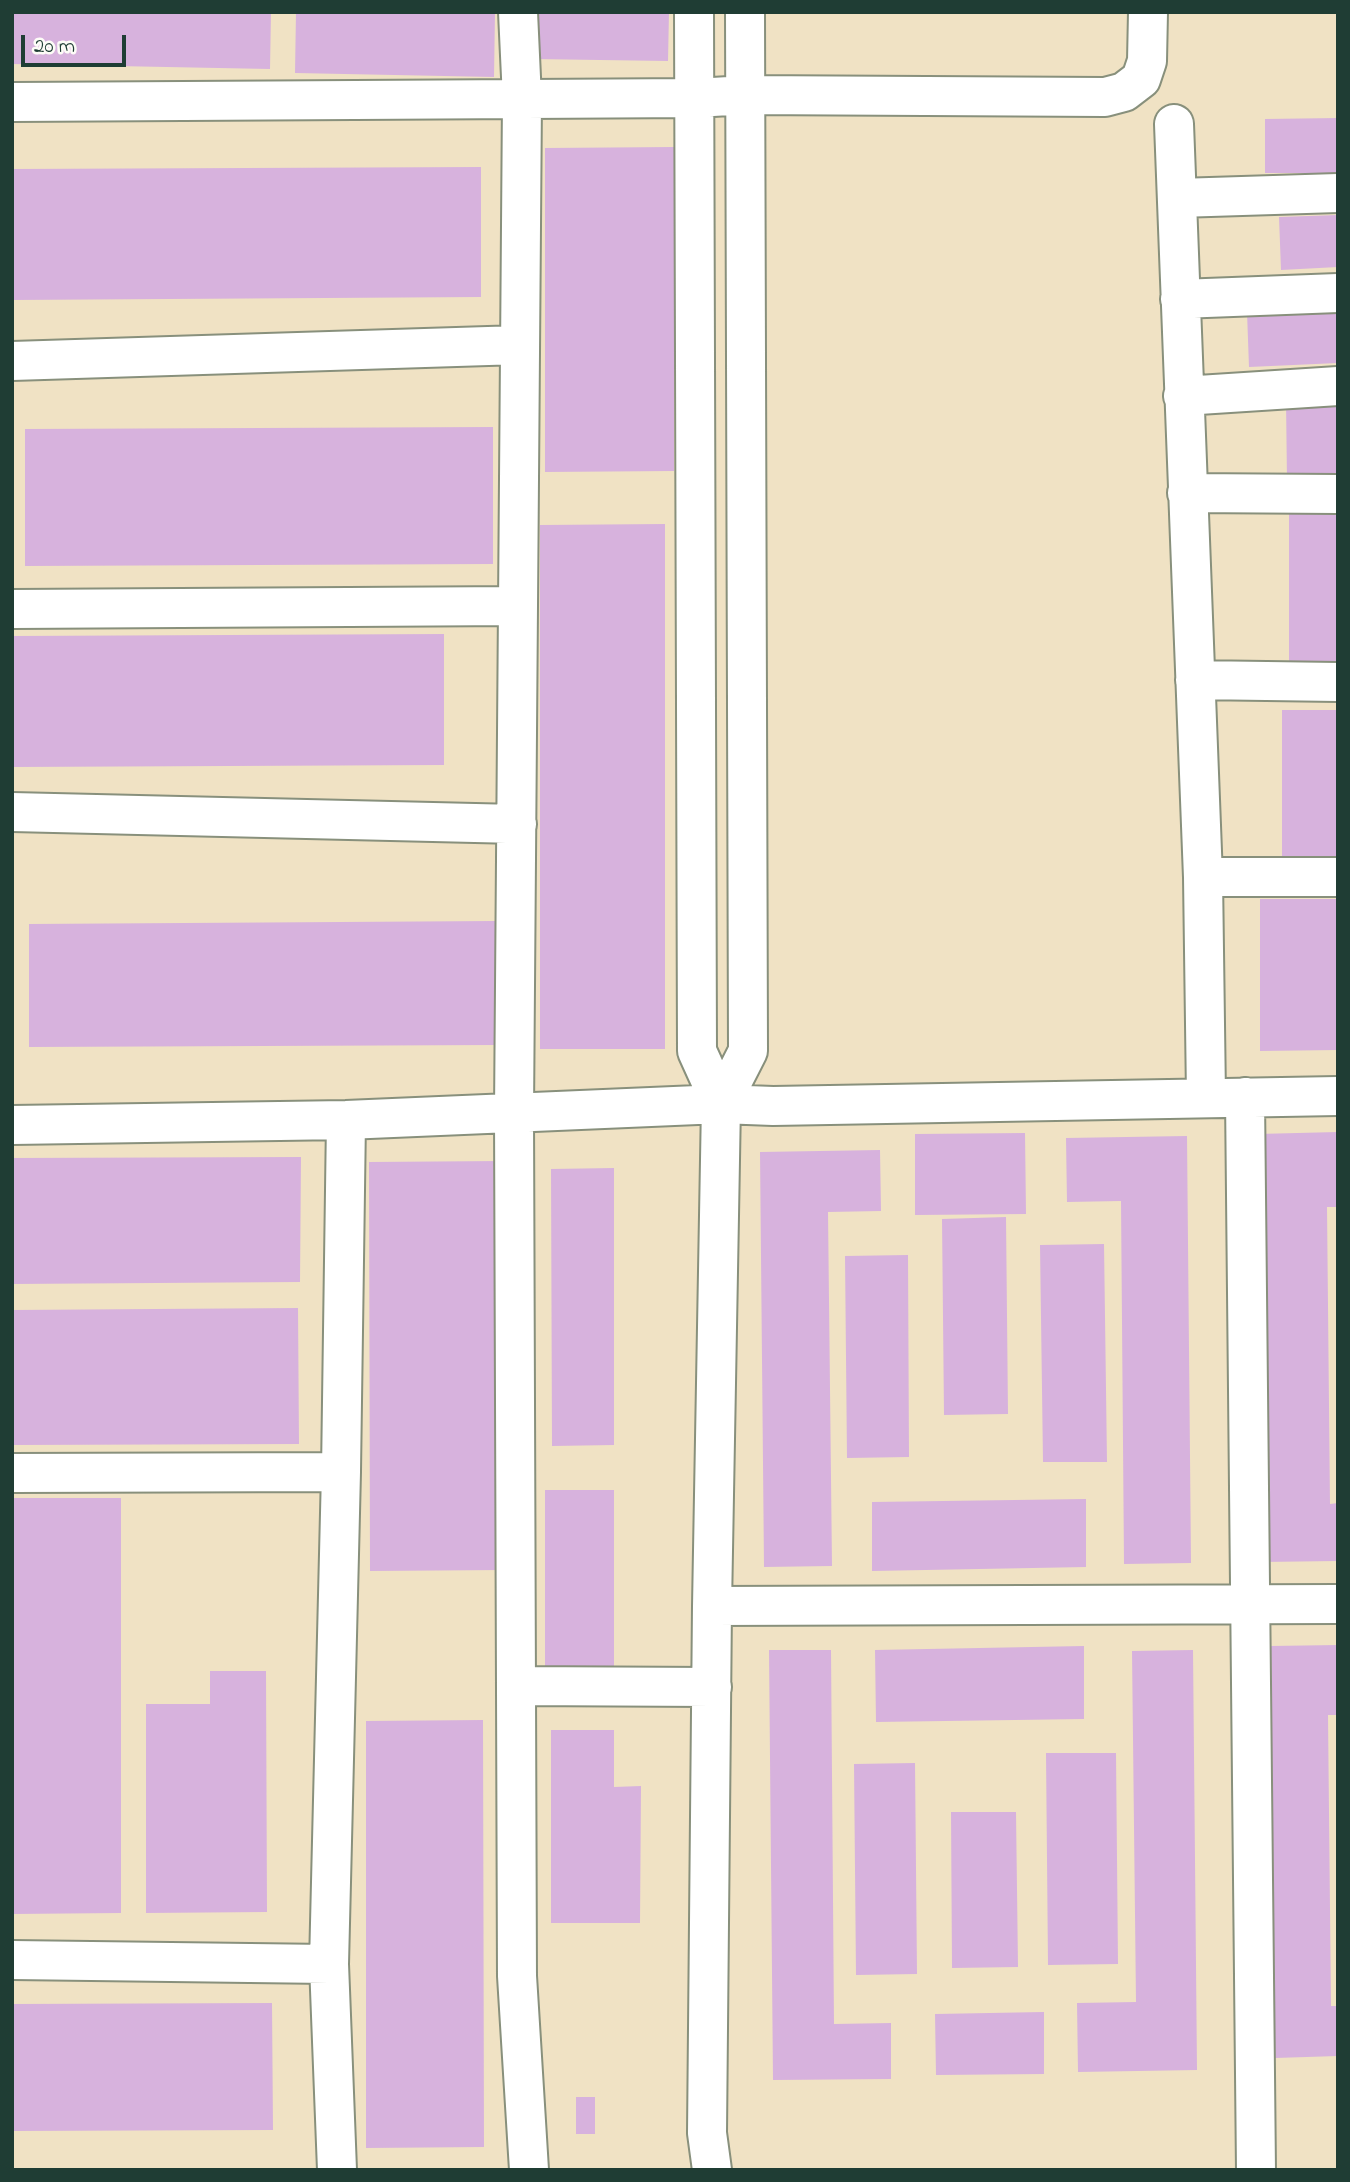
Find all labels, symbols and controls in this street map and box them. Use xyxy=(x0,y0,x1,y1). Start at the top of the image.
scale bar xyxy=(24,21,130,65)
text: 20 m xyxy=(34,32,75,62)

